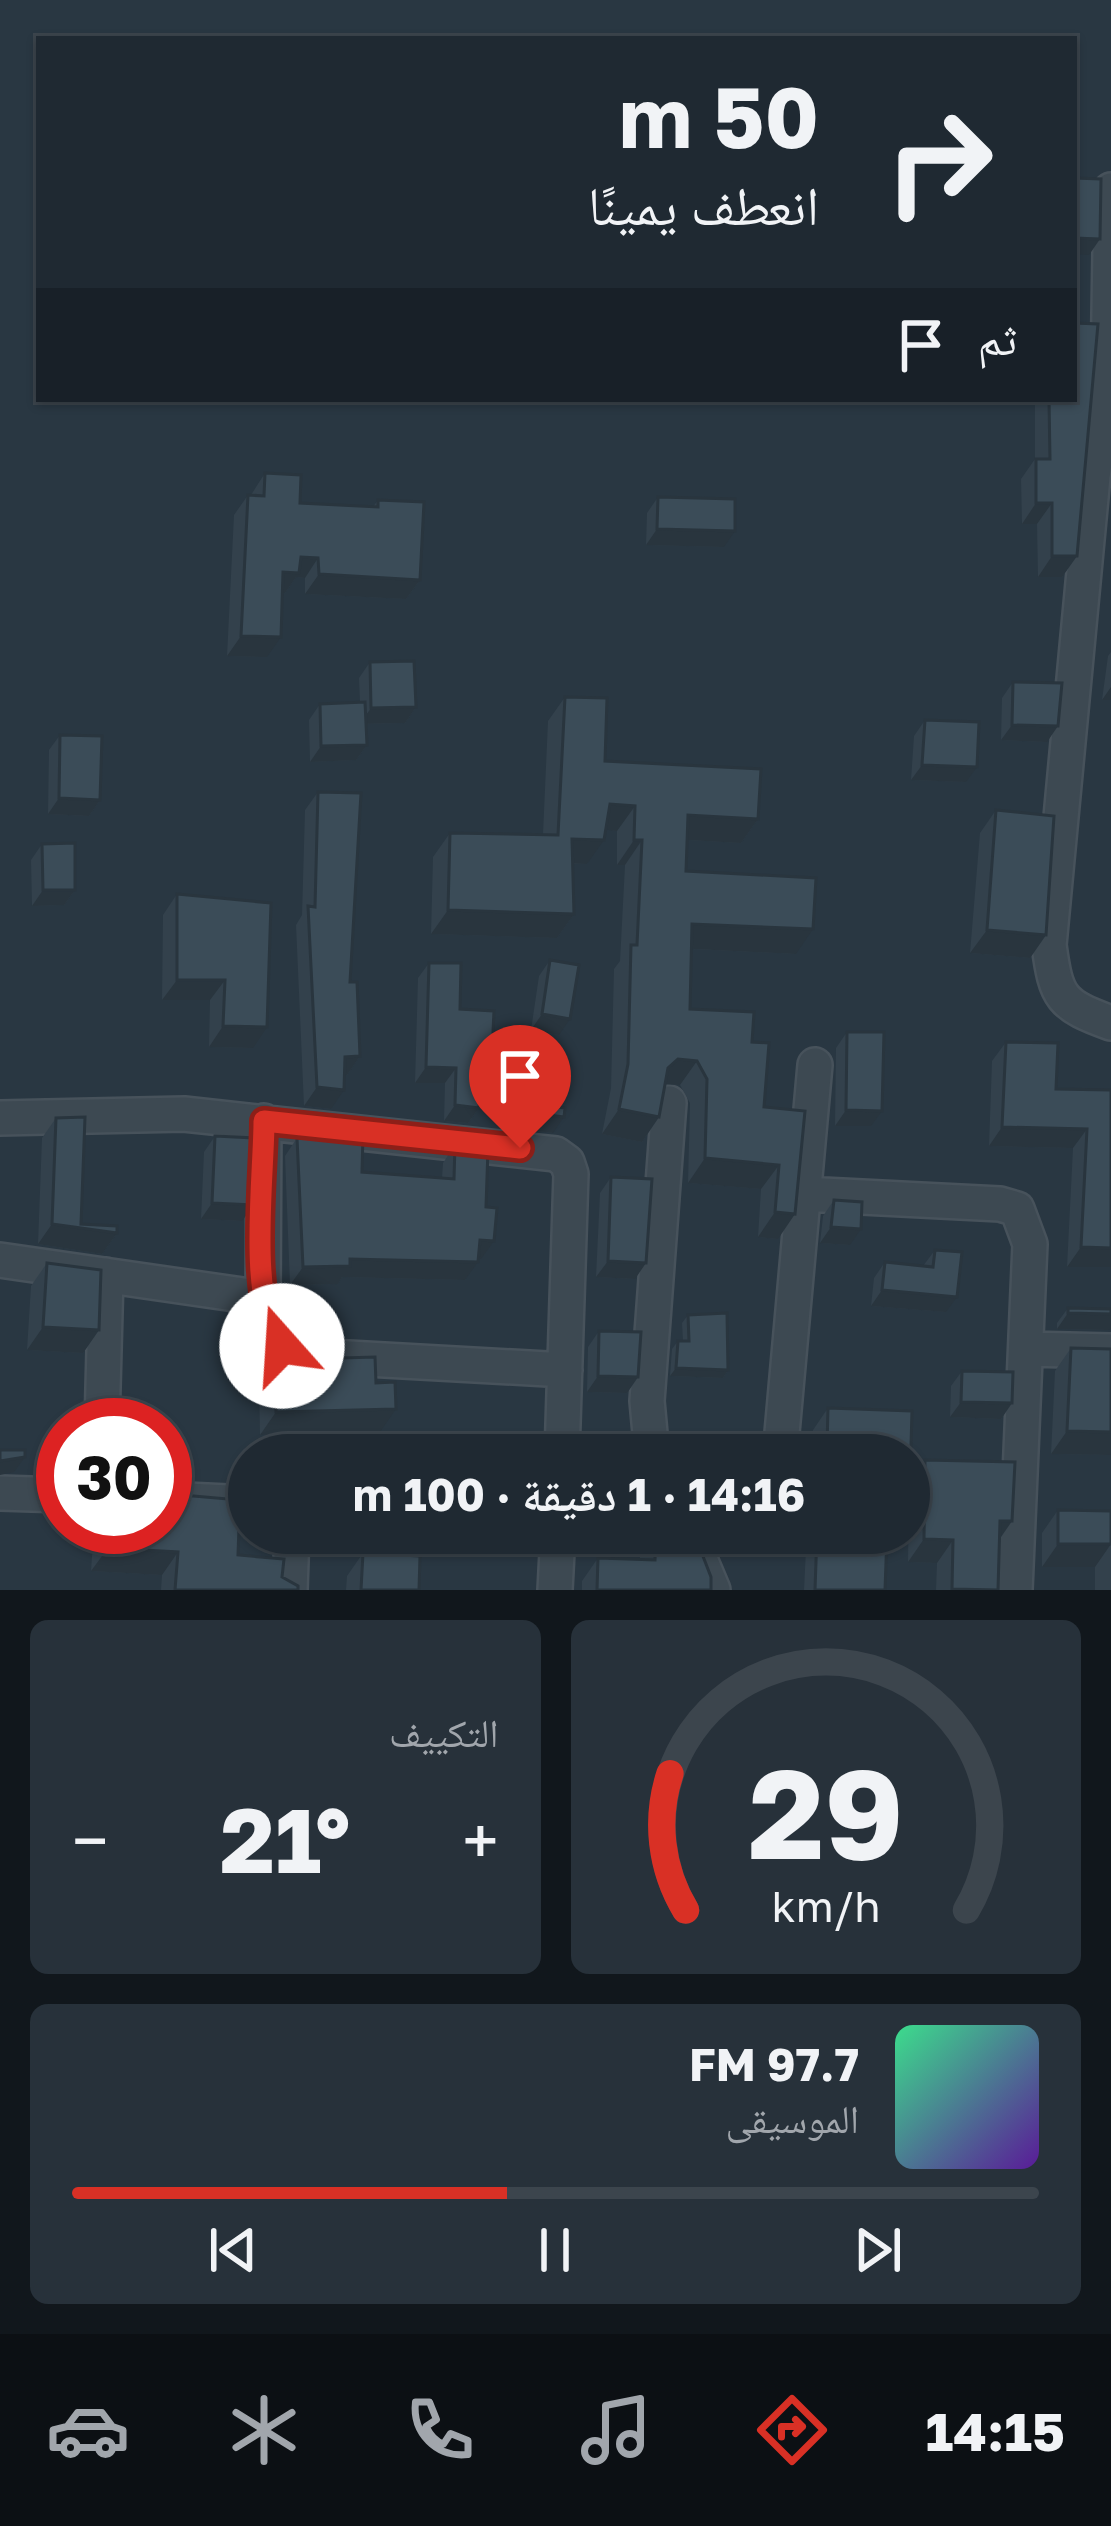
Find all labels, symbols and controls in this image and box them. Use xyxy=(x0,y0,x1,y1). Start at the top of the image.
text: 50 m xyxy=(619,66,819,166)
icon: right xyxy=(861,84,1017,240)
text: انعطف يمينًا xyxy=(588,172,819,237)
text: ثم xyxy=(978,311,1017,365)
icon: arrive xyxy=(888,312,954,378)
pin xyxy=(469,1025,571,1148)
icon: arrive xyxy=(487,1043,553,1109)
position arrow xyxy=(219,1283,345,1409)
speed limit sign: 30 xyxy=(36,1398,192,1554)
text: 14:16 · 1 دقيقة · 100 m xyxy=(353,1467,805,1521)
text: التكييف xyxy=(389,1709,499,1756)
text: 29 xyxy=(748,1737,903,1886)
text: 21° xyxy=(220,1785,350,1893)
text: − xyxy=(72,1800,108,1880)
text: + xyxy=(462,1800,498,1880)
text: km/h xyxy=(771,1880,880,1931)
text: 97.7 FM xyxy=(689,2037,859,2091)
text: الموسيقى xyxy=(726,2095,859,2142)
icon: previous xyxy=(200,2217,266,2283)
icon: pause xyxy=(522,2217,588,2283)
icon: next xyxy=(845,2217,911,2283)
icon: car xyxy=(46,2388,130,2472)
icon: climate xyxy=(222,2388,306,2472)
icon: phone xyxy=(398,2388,482,2472)
icon: music xyxy=(574,2388,658,2472)
icon: directions xyxy=(750,2388,834,2472)
text: 14:15 xyxy=(925,2398,1065,2463)

